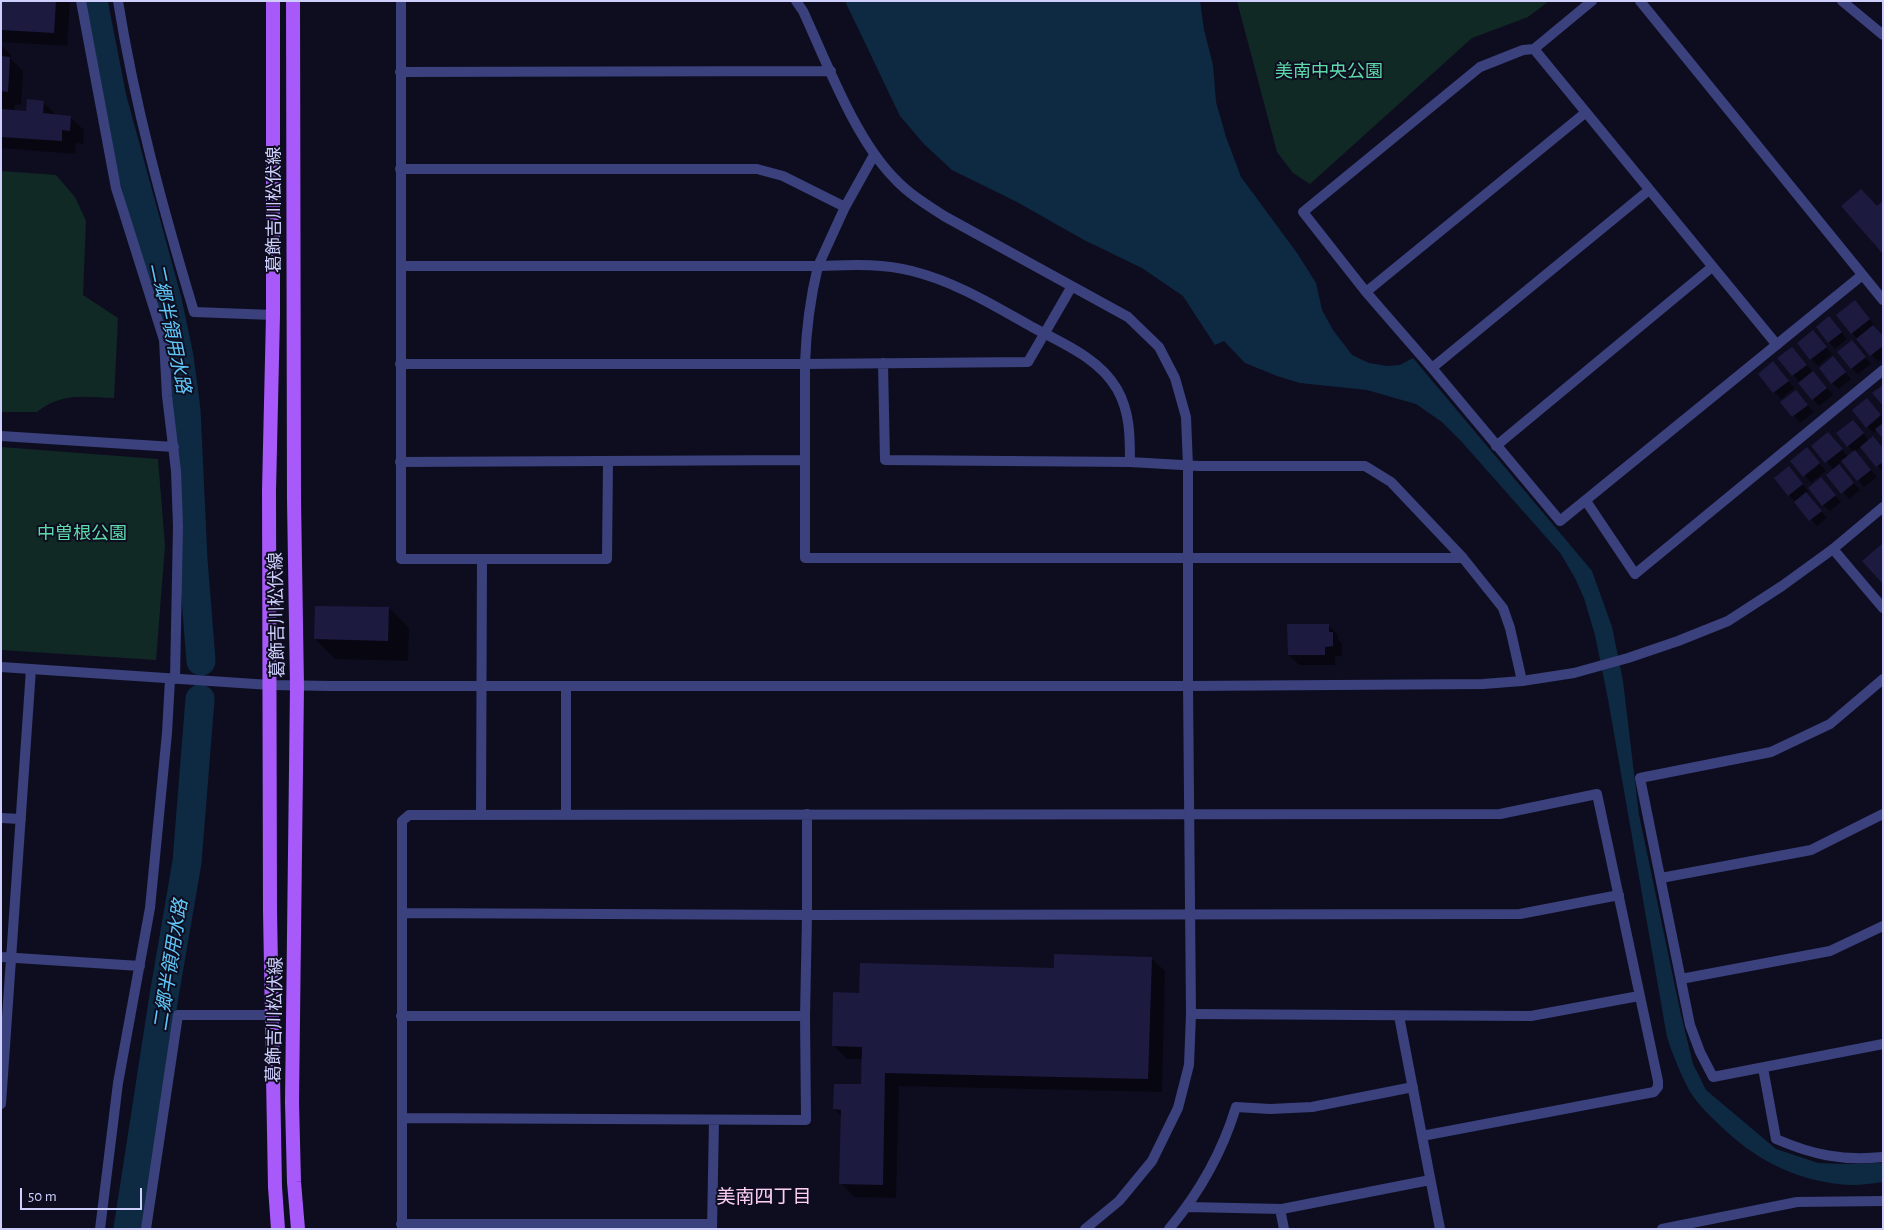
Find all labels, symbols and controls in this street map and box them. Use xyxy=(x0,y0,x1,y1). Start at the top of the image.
park label: 美南中央公園 xyxy=(1275,61,1383,83)
street label: 葛飾吉川松伏線 xyxy=(264,147,286,273)
water label: 二郷半領用水路 xyxy=(145,261,195,395)
park label: 中曽根公園 xyxy=(37,523,127,545)
street label: 葛飾吉川松伏線 xyxy=(265,552,289,678)
water label: 二郷半領用水路 xyxy=(149,898,193,1032)
street label: 葛飾吉川松伏線 xyxy=(263,957,287,1083)
scale bar xyxy=(22,1178,145,1210)
district label: 美南四丁目 xyxy=(717,1186,811,1208)
text: 50 m xyxy=(28,1189,57,1204)

